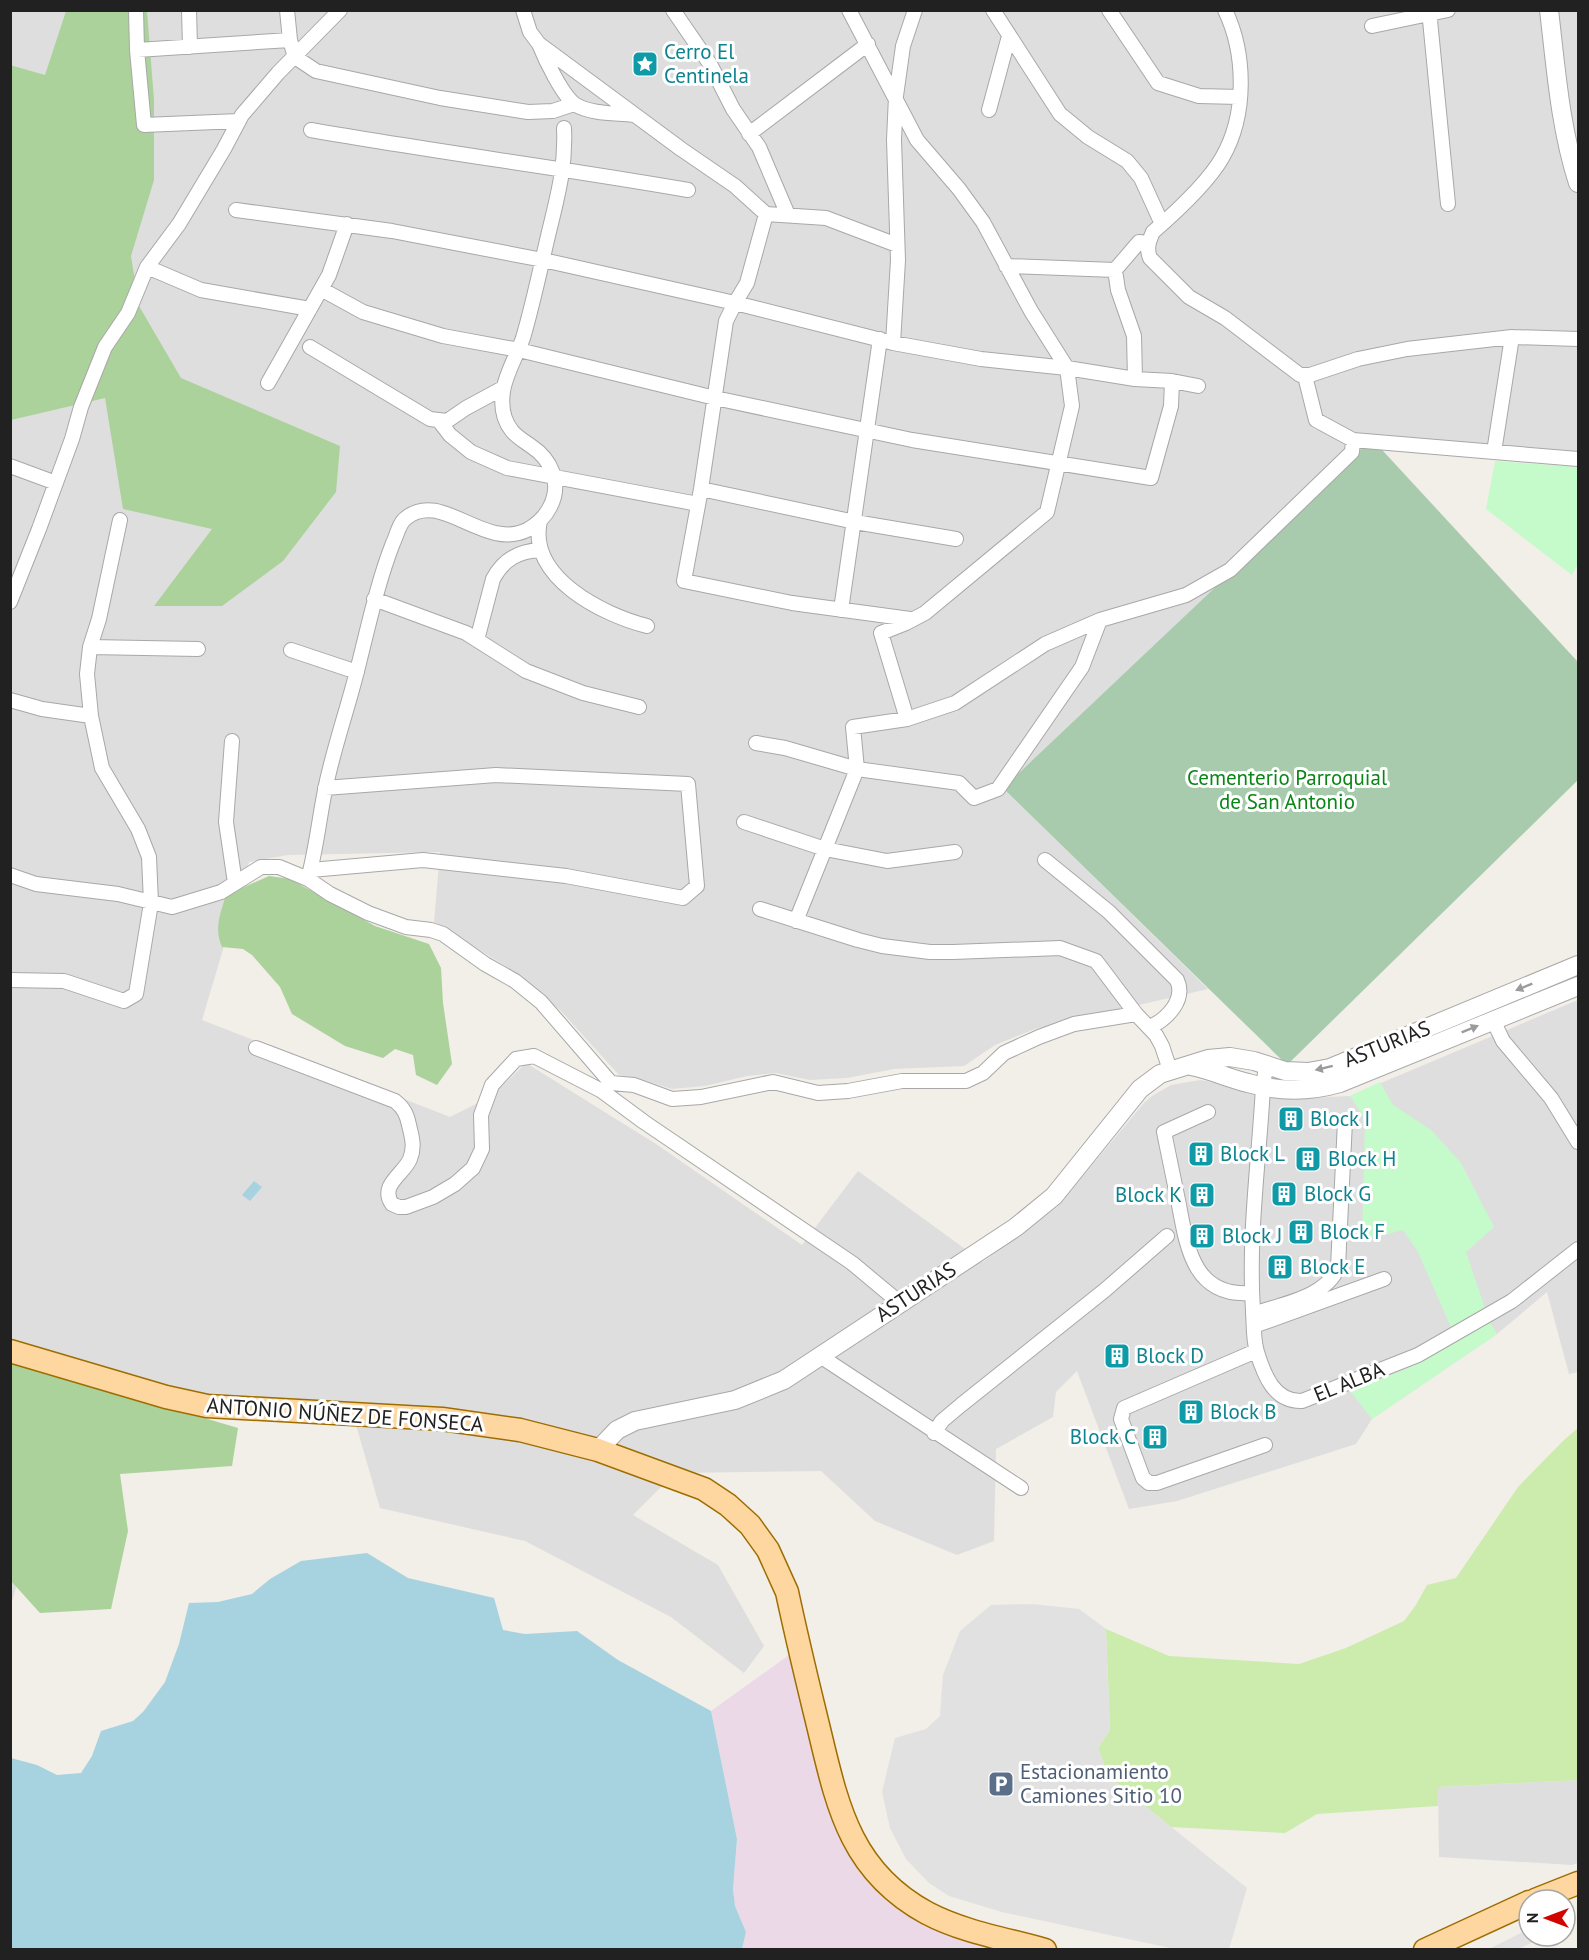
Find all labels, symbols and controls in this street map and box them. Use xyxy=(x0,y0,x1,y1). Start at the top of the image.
place label: Cerro El Centinela xyxy=(664,38,749,89)
place icon: Cerro El Centinela xyxy=(630,49,660,79)
park label: Cementerio Parroquial de San Antonio xyxy=(1187,764,1387,815)
one-way arrow xyxy=(1515,982,1533,992)
street label: ASTURIAS xyxy=(1340,1014,1434,1073)
one-way arrow xyxy=(1462,1024,1480,1034)
one-way arrow xyxy=(1315,1064,1333,1074)
building icon: Block I xyxy=(1276,1104,1306,1134)
place label: Block I xyxy=(1310,1105,1370,1132)
building icon: Block L xyxy=(1186,1139,1216,1169)
place label: Block L xyxy=(1220,1140,1285,1167)
building icon: Block H xyxy=(1293,1144,1323,1174)
place label: Block H xyxy=(1328,1145,1396,1172)
building icon: Block G xyxy=(1269,1179,1299,1209)
building icon: Block K xyxy=(1187,1180,1217,1210)
place label: Block G xyxy=(1304,1180,1371,1207)
place label: Block K xyxy=(1115,1181,1182,1208)
building icon: Block F xyxy=(1286,1217,1316,1247)
place label: Block F xyxy=(1320,1218,1385,1245)
building icon: Block J xyxy=(1187,1221,1217,1251)
place label: Block J xyxy=(1222,1222,1282,1249)
building icon: Block E xyxy=(1265,1252,1295,1282)
place label: Block E xyxy=(1300,1253,1365,1280)
street label: ASTURIAS xyxy=(870,1256,961,1328)
building icon: Block D xyxy=(1102,1341,1132,1371)
place label: Block D xyxy=(1136,1342,1204,1369)
street label: EL ALBA xyxy=(1310,1355,1389,1408)
street label: ANTONIO NÚÑEZ DE FONSECA xyxy=(206,1391,485,1438)
building icon: Block B xyxy=(1176,1397,1206,1427)
place label: Block B xyxy=(1210,1398,1276,1425)
building icon: Block C xyxy=(1140,1422,1170,1452)
place label: Block C xyxy=(1070,1423,1136,1450)
place label: Estacionamiento Camiones Sitio 10 xyxy=(1020,1758,1182,1809)
parking icon: Estacionamiento Camiones Sitio 10 xyxy=(986,1769,1016,1799)
north arrow xyxy=(1517,1888,1577,1948)
text: N xyxy=(1522,1913,1542,1923)

